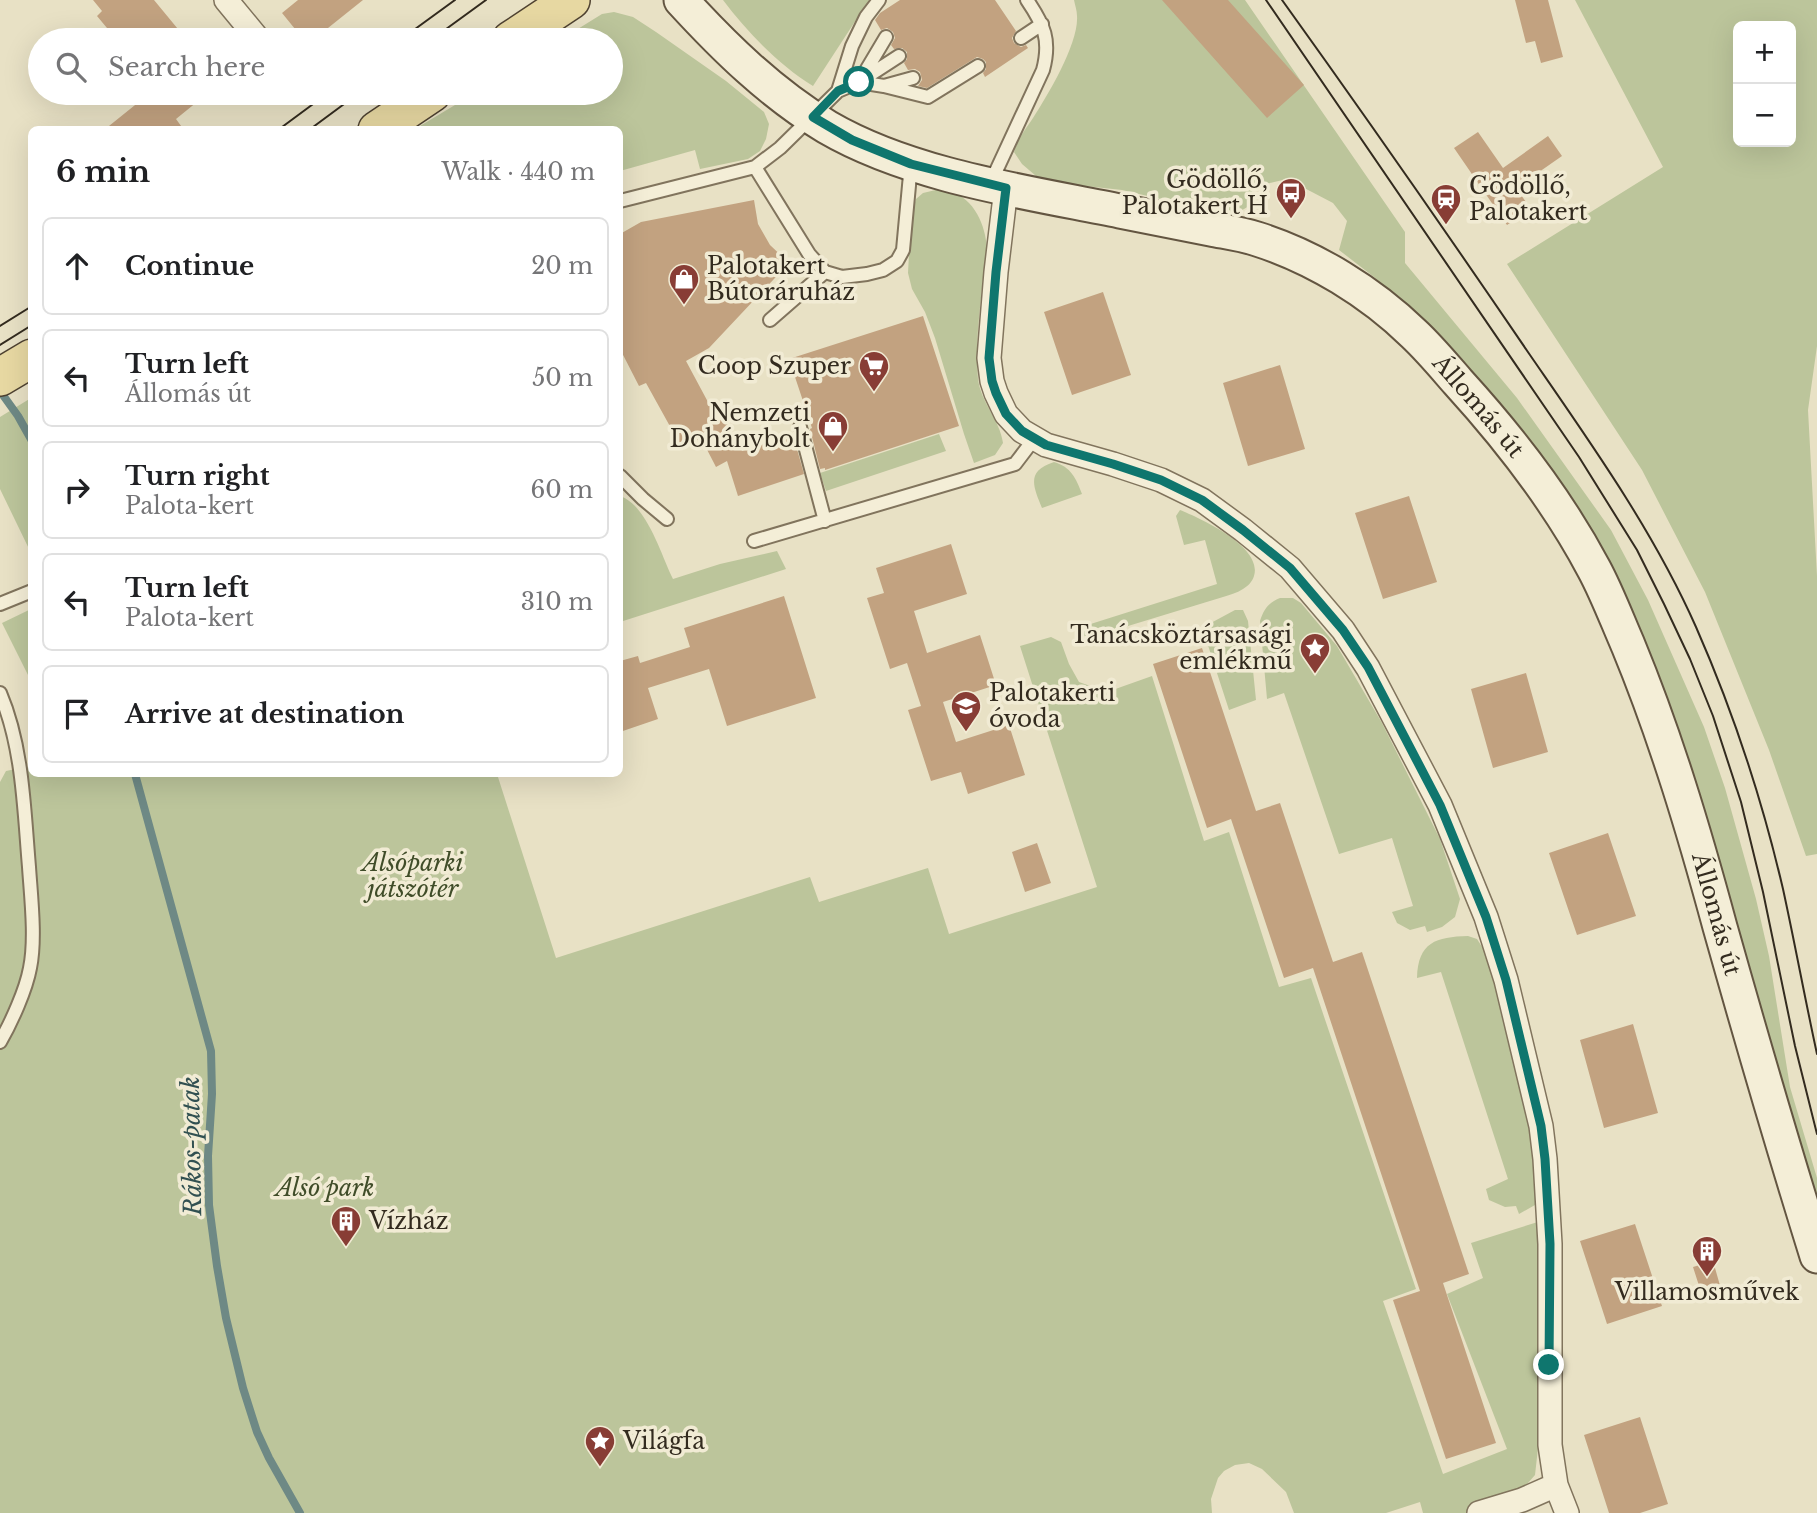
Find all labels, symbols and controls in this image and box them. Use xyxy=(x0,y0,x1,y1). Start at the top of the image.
map controls xyxy=(1733,21,1796,147)
button: + xyxy=(1733,21,1796,84)
search box xyxy=(28,28,623,105)
icon: search xyxy=(52,48,90,86)
text: Search here xyxy=(108,51,265,83)
route start xyxy=(843,66,874,97)
button: − xyxy=(1733,84,1796,147)
text: 6 min xyxy=(56,153,150,190)
text: Walk · 440 m xyxy=(442,158,595,186)
place label: Gödöllő, Palotakert H xyxy=(1122,166,1268,220)
place label: Gödöllő, Palotakert xyxy=(1469,172,1588,226)
bus stop icon: Gödöllő, Palotakert H xyxy=(1274,176,1308,220)
station icon: Gödöllő, Palotakert xyxy=(1429,182,1463,226)
icon: ahead xyxy=(58,247,96,285)
text: Continue xyxy=(125,250,254,282)
text: 20 m xyxy=(531,252,593,280)
place label: Palotakert Bútoráruház xyxy=(707,252,855,306)
shop icon: Palotakert Bútoráruház xyxy=(667,262,701,306)
text: Turn left xyxy=(125,348,249,380)
street label: Állomás út xyxy=(1426,348,1530,463)
supermarket icon: Coop Szuper xyxy=(857,349,891,393)
place label: Coop Szuper xyxy=(698,352,851,380)
icon: left xyxy=(58,359,96,397)
text: 50 m xyxy=(532,364,593,392)
text: Állomás út xyxy=(125,380,251,408)
place label: Nemzeti Dohánybolt xyxy=(670,399,810,453)
shop icon: Nemzeti Dohánybolt xyxy=(816,409,850,453)
text: Turn right xyxy=(125,460,270,492)
icon: right xyxy=(58,471,96,509)
text: 60 m xyxy=(531,476,593,504)
text: Palota-kert xyxy=(125,492,254,520)
text: Turn left xyxy=(125,572,249,604)
icon: left xyxy=(58,583,96,621)
text: 310 m xyxy=(521,588,593,616)
text: Palota-kert xyxy=(125,604,254,632)
place label: Tanácsköztársasági emlékmű xyxy=(1070,621,1292,675)
place icon: Tanácsköztársasági emlékmű xyxy=(1298,631,1332,675)
place label: Palotakerti óvoda xyxy=(989,679,1115,733)
school or university icon: Palotakerti óvoda xyxy=(949,689,983,733)
icon: arrive xyxy=(58,695,96,733)
text: Arrive at destination xyxy=(125,698,405,730)
street label: Állomás út xyxy=(1686,848,1747,979)
park label: Alsóparki játszótér xyxy=(360,849,464,903)
water label: Rákos-patak xyxy=(176,1076,207,1217)
park label: Alsó park xyxy=(273,1174,374,1202)
building icon: Vízház xyxy=(329,1204,363,1248)
place label: Vízház xyxy=(368,1207,448,1235)
building icon: Villamosművek xyxy=(1690,1234,1724,1278)
place label: Villamosművek xyxy=(1614,1278,1800,1306)
route end xyxy=(1533,1349,1564,1380)
place icon: Világfa xyxy=(583,1424,617,1468)
place label: Világfa xyxy=(622,1427,705,1455)

